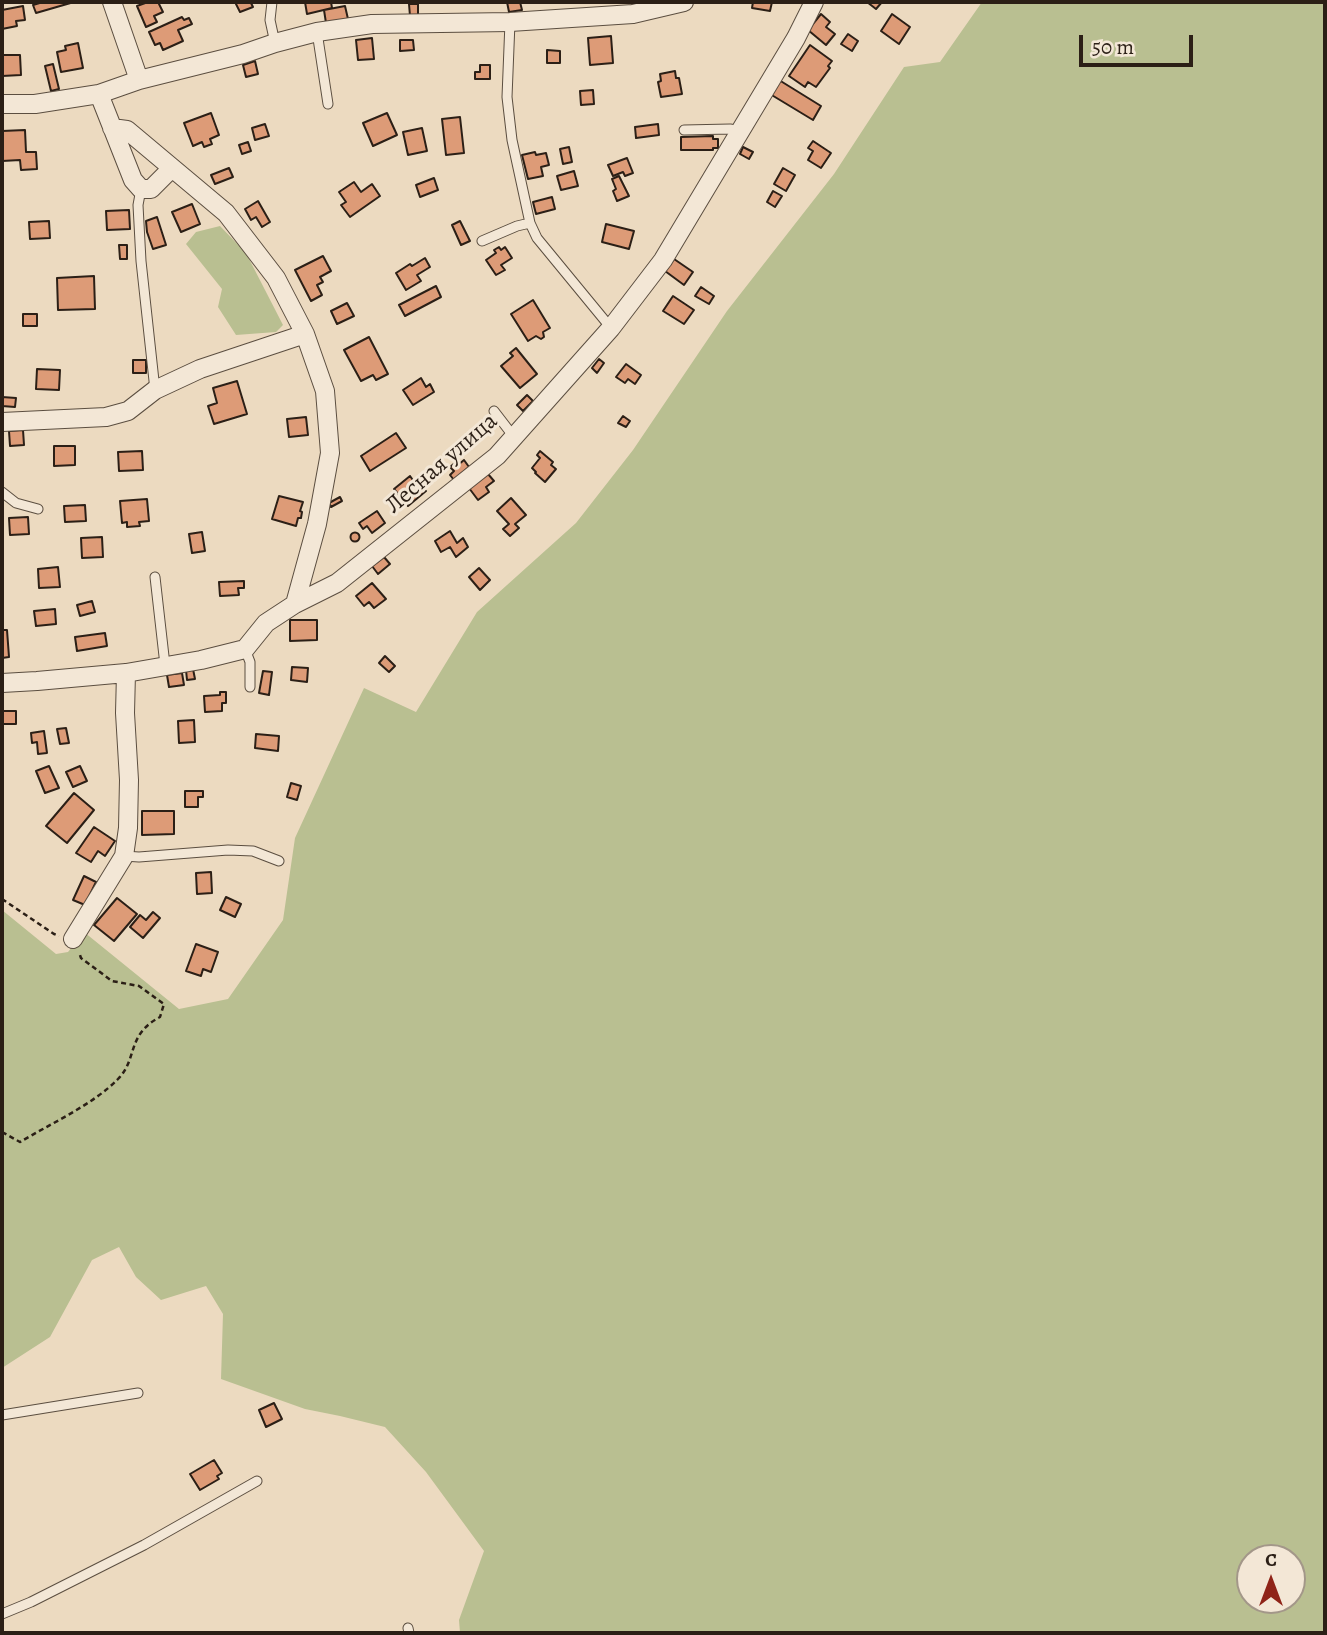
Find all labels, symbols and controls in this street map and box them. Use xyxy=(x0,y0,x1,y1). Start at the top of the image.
scale bar xyxy=(1082,21,1196,65)
text: 50 m xyxy=(1092,33,1134,61)
street label: Лесная улица xyxy=(380,407,504,521)
north arrow xyxy=(1236,1544,1306,1614)
text: С xyxy=(1265,1547,1277,1573)

